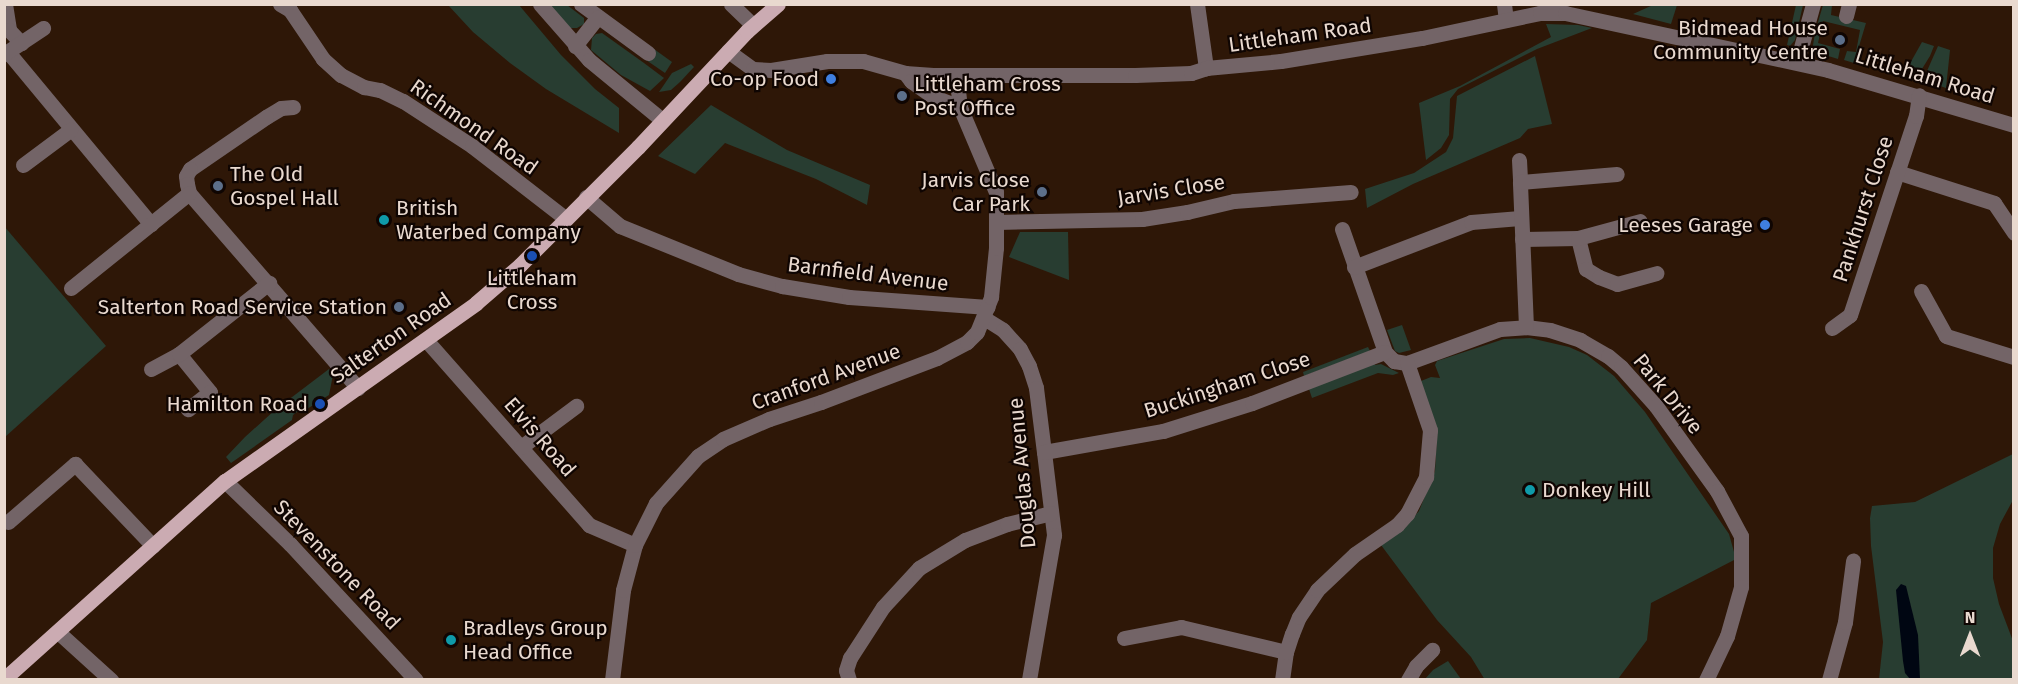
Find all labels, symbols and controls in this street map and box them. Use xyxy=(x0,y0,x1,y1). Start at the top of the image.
street label: Littleham Road xyxy=(1227,12,1373,58)
place label: Bidmead House Community Centre xyxy=(1653,15,1828,65)
marker: Bidmead House Community Centre xyxy=(1833,33,1847,47)
street label: Littleham Road xyxy=(1852,43,1998,109)
place label: Co-op Food xyxy=(710,66,819,92)
place label: Littleham Cross Post Office xyxy=(914,71,1061,121)
marker: Co-op Food xyxy=(824,72,838,86)
street label: Richmond Road xyxy=(405,74,543,180)
marker: Littleham Cross Post Office xyxy=(895,89,909,103)
street label: Pankhurst Close xyxy=(1828,133,1898,285)
place label: The Old Gospel Hall xyxy=(230,161,339,211)
place label: Jarvis Close Car Park xyxy=(921,167,1030,217)
street label: Jarvis Close xyxy=(1115,169,1227,211)
marker: The Old Gospel Hall xyxy=(211,179,225,193)
marker: Jarvis Close Car Park xyxy=(1035,185,1049,199)
place label: British Waterbed Company xyxy=(396,195,581,245)
place label: Leeses Garage xyxy=(1618,212,1753,238)
marker: British Waterbed Company xyxy=(377,213,391,227)
marker: Leeses Garage xyxy=(1758,218,1772,232)
marker: Littleham Cross xyxy=(525,249,539,263)
street label: Barnfield Avenue xyxy=(786,252,950,296)
place label: Littleham Cross xyxy=(487,265,577,315)
street label: Salterton Road xyxy=(326,287,456,389)
place label: Salterton Road Service Station xyxy=(98,294,387,320)
marker: Salterton Road Service Station xyxy=(392,300,406,314)
street label: Cranford Avenue xyxy=(748,338,904,416)
street label: Buckingham Close xyxy=(1141,346,1313,424)
street label: Park Drive xyxy=(1628,349,1708,439)
place label: Hamilton Road xyxy=(166,391,308,417)
street label: Elvis Road xyxy=(499,392,581,482)
marker: Hamilton Road xyxy=(313,397,327,411)
street label: Douglas Avenue xyxy=(1003,397,1041,549)
place label: Donkey Hill xyxy=(1542,477,1650,503)
marker: Donkey Hill xyxy=(1523,483,1537,497)
street label: Stevenstone Road xyxy=(268,495,406,635)
north arrow xyxy=(1940,606,2000,666)
text: N xyxy=(1965,608,1975,627)
place label: Bradleys Group Head Office xyxy=(463,615,608,665)
marker: Bradleys Group Head Office xyxy=(444,633,458,647)

